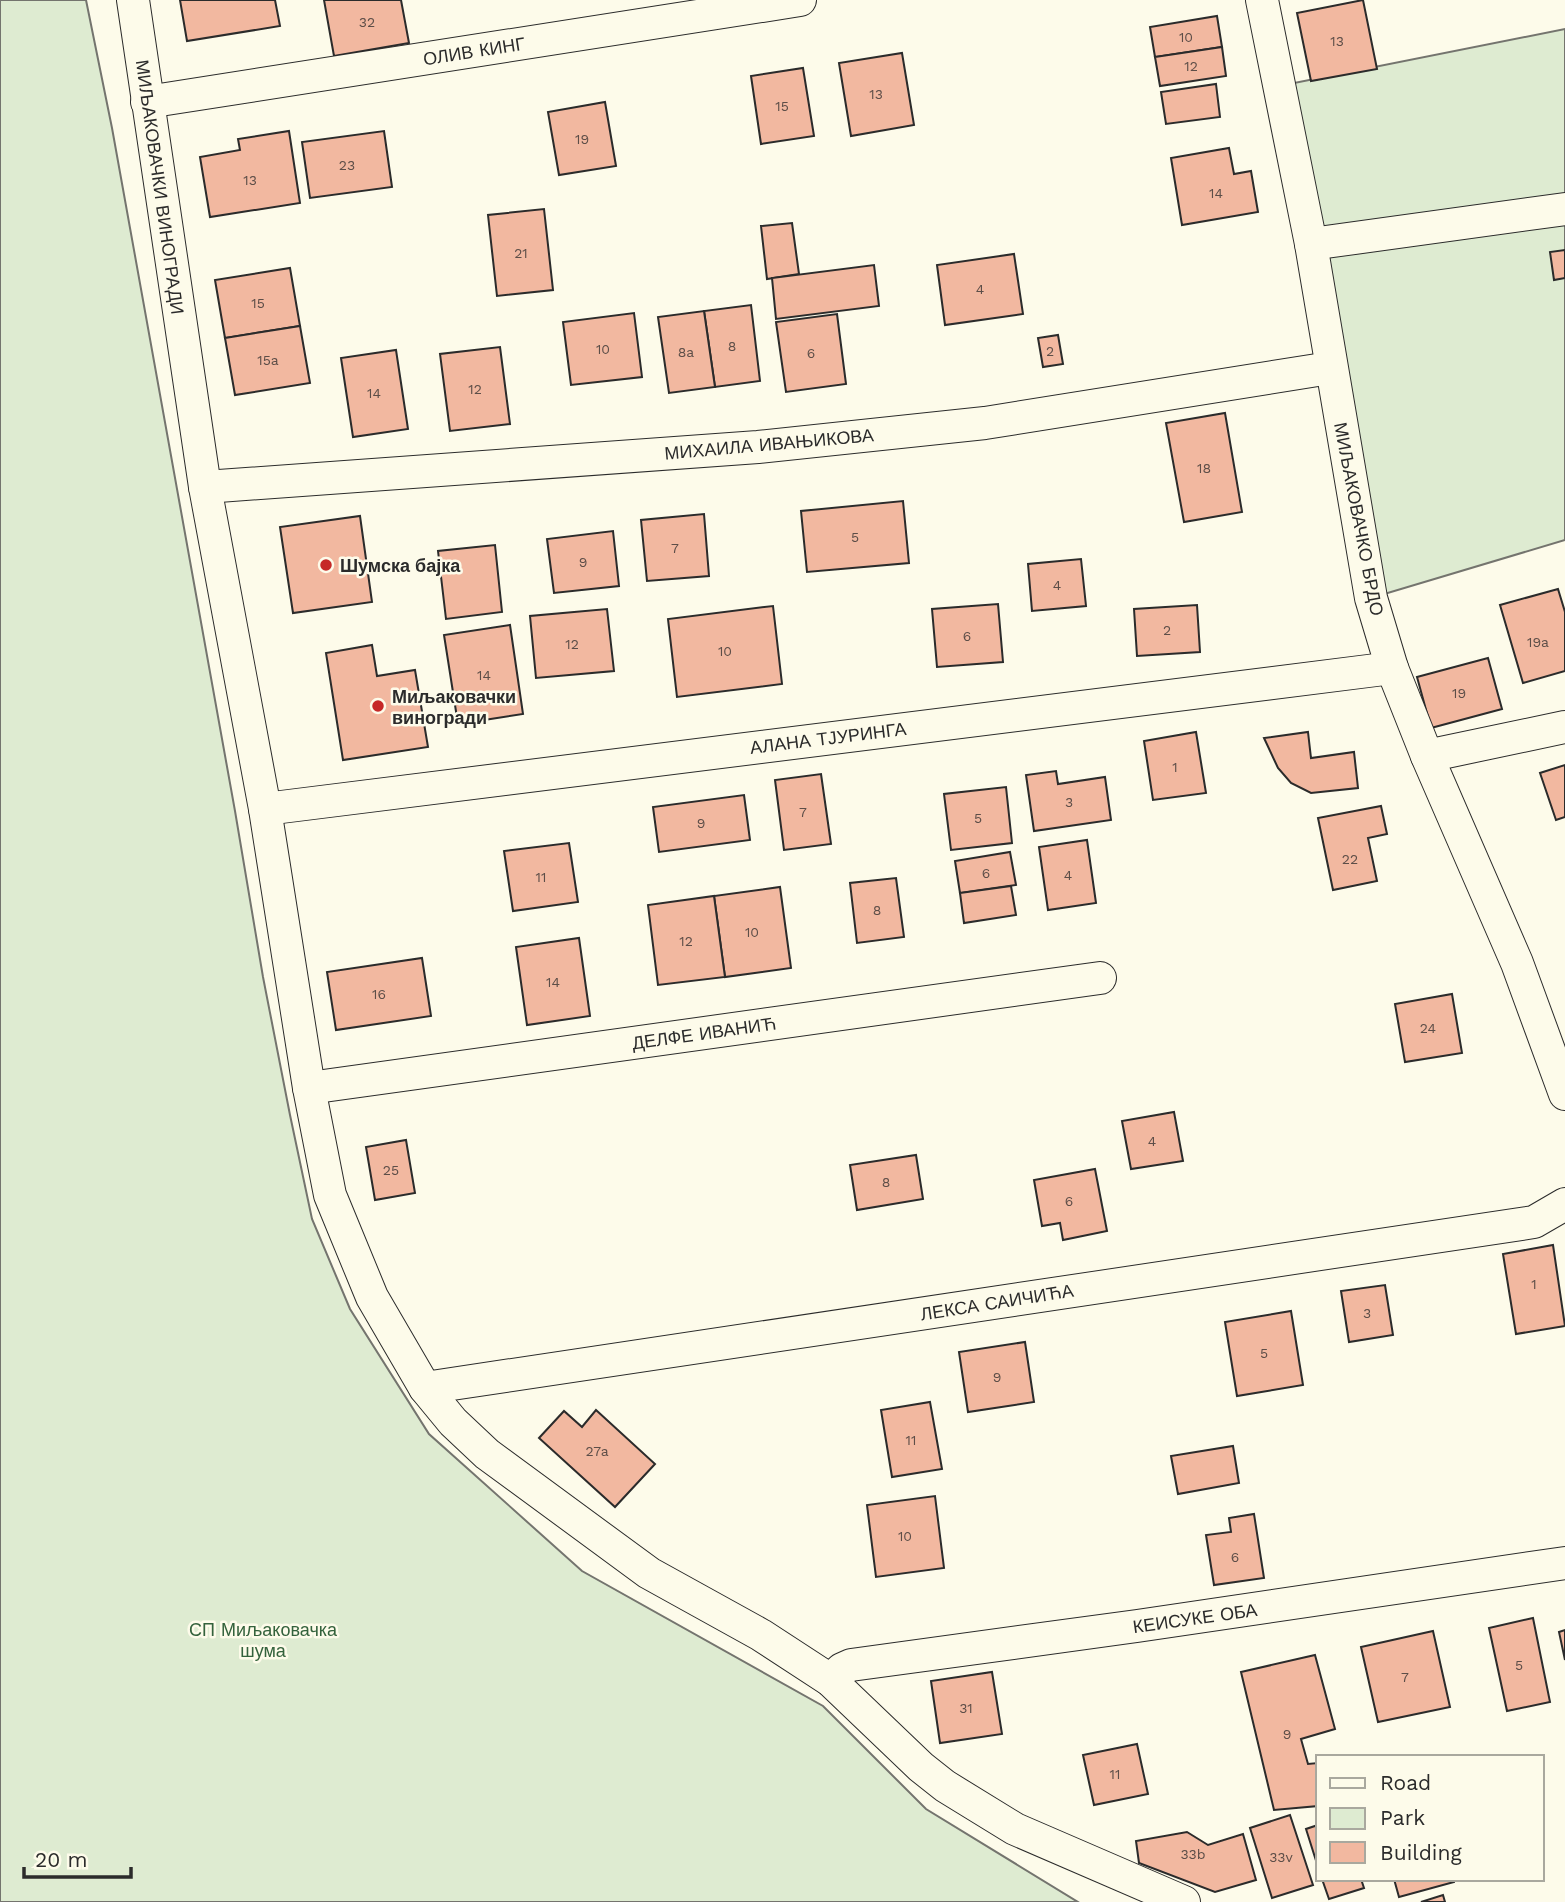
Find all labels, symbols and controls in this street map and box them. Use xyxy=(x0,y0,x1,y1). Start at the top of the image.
house number: 32 xyxy=(359,14,375,30)
house number: 10 xyxy=(1179,29,1193,45)
street label: ОЛИВ КИНГ xyxy=(422,33,527,69)
house number: 13 xyxy=(1330,33,1344,49)
street label: МИЉАКОВАЧКИ ВИНОГРАДИ xyxy=(132,58,188,316)
house number: 12 xyxy=(1184,58,1198,74)
house number: 13 xyxy=(869,86,883,102)
house number: 15 xyxy=(775,98,789,114)
house number: 19 xyxy=(575,131,589,147)
house number: 23 xyxy=(339,157,355,173)
house number: 13 xyxy=(243,172,257,188)
house number: 14 xyxy=(1209,185,1223,201)
house number: 21 xyxy=(514,245,528,261)
house number: 4 xyxy=(976,281,984,297)
house number: 15 xyxy=(251,295,265,311)
house number: 8 xyxy=(728,338,736,354)
house number: 10 xyxy=(596,341,610,357)
house number: 2 xyxy=(1046,343,1054,359)
house number: 8a xyxy=(678,344,694,360)
house number: 6 xyxy=(807,345,815,361)
house number: 15a xyxy=(257,352,279,368)
house number: 12 xyxy=(468,381,482,397)
house number: 14 xyxy=(367,385,381,401)
street label: МИЉАКОВАЧКО БРДО xyxy=(1330,421,1388,617)
street label: МИХАИЛА ИВАЊИКОВА xyxy=(663,424,875,464)
house number: 18 xyxy=(1197,460,1211,476)
house number: 5 xyxy=(851,529,859,545)
house number: 7 xyxy=(671,540,679,556)
house number: 9 xyxy=(579,554,587,570)
place label: Шумска бајка xyxy=(340,555,461,576)
marker: Шумска бајка xyxy=(318,557,334,573)
house number: 4 xyxy=(1053,577,1061,593)
house number: 2 xyxy=(1163,622,1171,638)
house number: 6 xyxy=(963,628,971,644)
house number: 19a xyxy=(1527,634,1549,650)
house number: 12 xyxy=(565,636,579,652)
house number: 10 xyxy=(718,643,732,659)
house number: 14 xyxy=(477,667,491,683)
house number: 19 xyxy=(1452,685,1466,701)
place label: Миљаковачки виногради xyxy=(392,686,516,728)
marker: Миљаковачки виногради xyxy=(370,698,386,714)
street label: АЛАНА ТЈУРИНГА xyxy=(749,718,907,758)
house number: 1 xyxy=(1172,759,1178,775)
house number: 3 xyxy=(1065,794,1073,810)
house number: 7 xyxy=(799,804,807,820)
house number: 5 xyxy=(974,810,982,826)
house number: 9 xyxy=(697,815,705,831)
house number: 22 xyxy=(1342,851,1358,867)
house number: 6 xyxy=(982,865,990,881)
house number: 4 xyxy=(1064,867,1072,883)
house number: 11 xyxy=(536,869,546,885)
house number: 8 xyxy=(873,902,881,918)
house number: 10 xyxy=(745,924,759,940)
house number: 12 xyxy=(679,933,693,949)
house number: 14 xyxy=(546,974,560,990)
house number: 16 xyxy=(372,986,386,1002)
street label: ДЕЛФЕ ИВАНИЋ xyxy=(631,1012,777,1054)
house number: 24 xyxy=(1420,1020,1436,1036)
house number: 4 xyxy=(1148,1133,1156,1149)
house number: 25 xyxy=(383,1162,399,1178)
house number: 8 xyxy=(882,1174,890,1190)
house number: 6 xyxy=(1065,1193,1073,1209)
house number: 1 xyxy=(1531,1276,1537,1292)
street label: ЛЕКСА САИЧИЋА xyxy=(919,1280,1075,1324)
house number: 3 xyxy=(1363,1305,1371,1321)
house number: 5 xyxy=(1260,1345,1268,1361)
house number: 9 xyxy=(993,1369,1001,1385)
house number: 11 xyxy=(906,1432,916,1448)
house number: 27a xyxy=(585,1443,609,1459)
house number: 10 xyxy=(898,1528,912,1544)
house number: 6 xyxy=(1231,1549,1239,1565)
street label: КЕИСУКЕ ОБА xyxy=(1131,1599,1259,1637)
park label: СП Миљаковачка шума xyxy=(189,1619,338,1661)
house number: 5 xyxy=(1515,1657,1523,1673)
house number: 7 xyxy=(1401,1669,1409,1685)
house number: 31 xyxy=(959,1700,973,1716)
house number: 9 xyxy=(1283,1726,1291,1742)
legend xyxy=(1316,1755,1544,1881)
house number: 11 xyxy=(1110,1766,1120,1782)
text: Road xyxy=(1380,1770,1431,1795)
text: Park xyxy=(1380,1805,1425,1830)
scale bar xyxy=(24,1836,131,1880)
text: Building xyxy=(1380,1840,1462,1865)
house number: 33b xyxy=(1180,1846,1206,1862)
text: 20 m xyxy=(35,1847,87,1872)
house number: 33v xyxy=(1269,1849,1294,1865)

